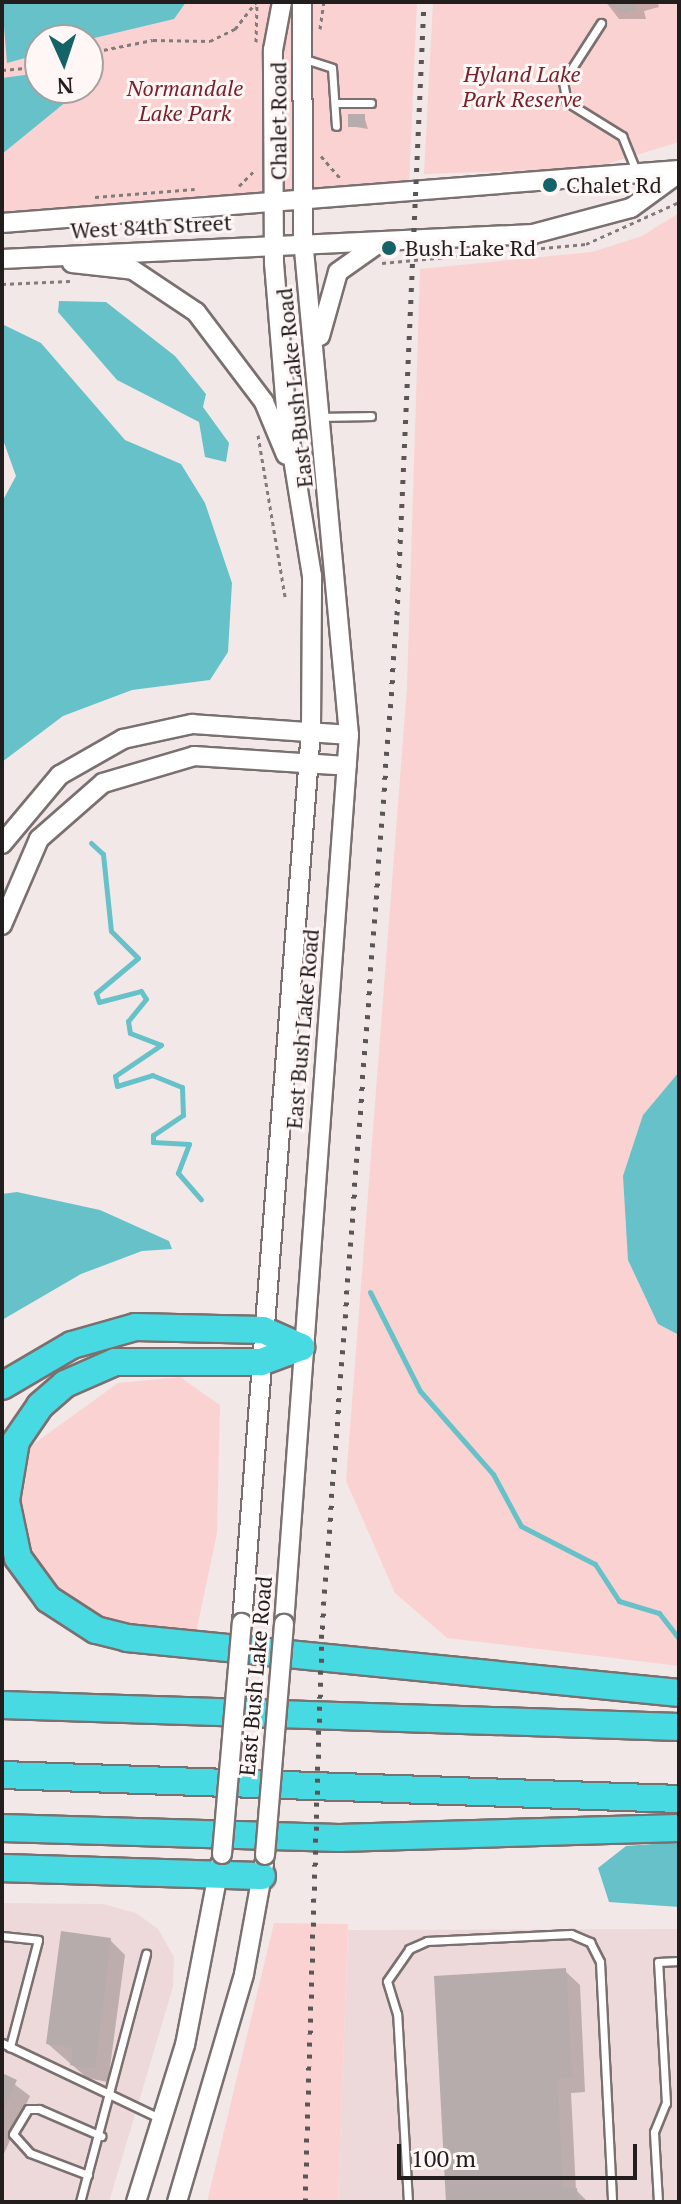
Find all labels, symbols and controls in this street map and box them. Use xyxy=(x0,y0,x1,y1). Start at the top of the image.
north arrow xyxy=(24,24,104,104)
park label: Hyland Lake Park Reserve xyxy=(462,60,582,112)
street label: Chalet Road xyxy=(265,62,291,180)
text: N xyxy=(56,72,74,101)
park label: Normandale Lake Park xyxy=(127,74,243,126)
place label: Chalet Rd xyxy=(566,172,662,198)
marker: Chalet Rd xyxy=(541,176,559,194)
street label: West 84th Street xyxy=(70,209,232,243)
place label: Bush Lake Rd xyxy=(405,235,536,261)
marker: Bush Lake Rd xyxy=(380,239,398,257)
street label: East Bush Lake Road xyxy=(270,287,318,489)
street label: East Bush Lake Road xyxy=(280,928,324,1130)
street label: East Bush Lake Road xyxy=(233,1575,277,1777)
scale bar xyxy=(401,2128,641,2178)
text: 100 m xyxy=(411,2142,476,2174)

